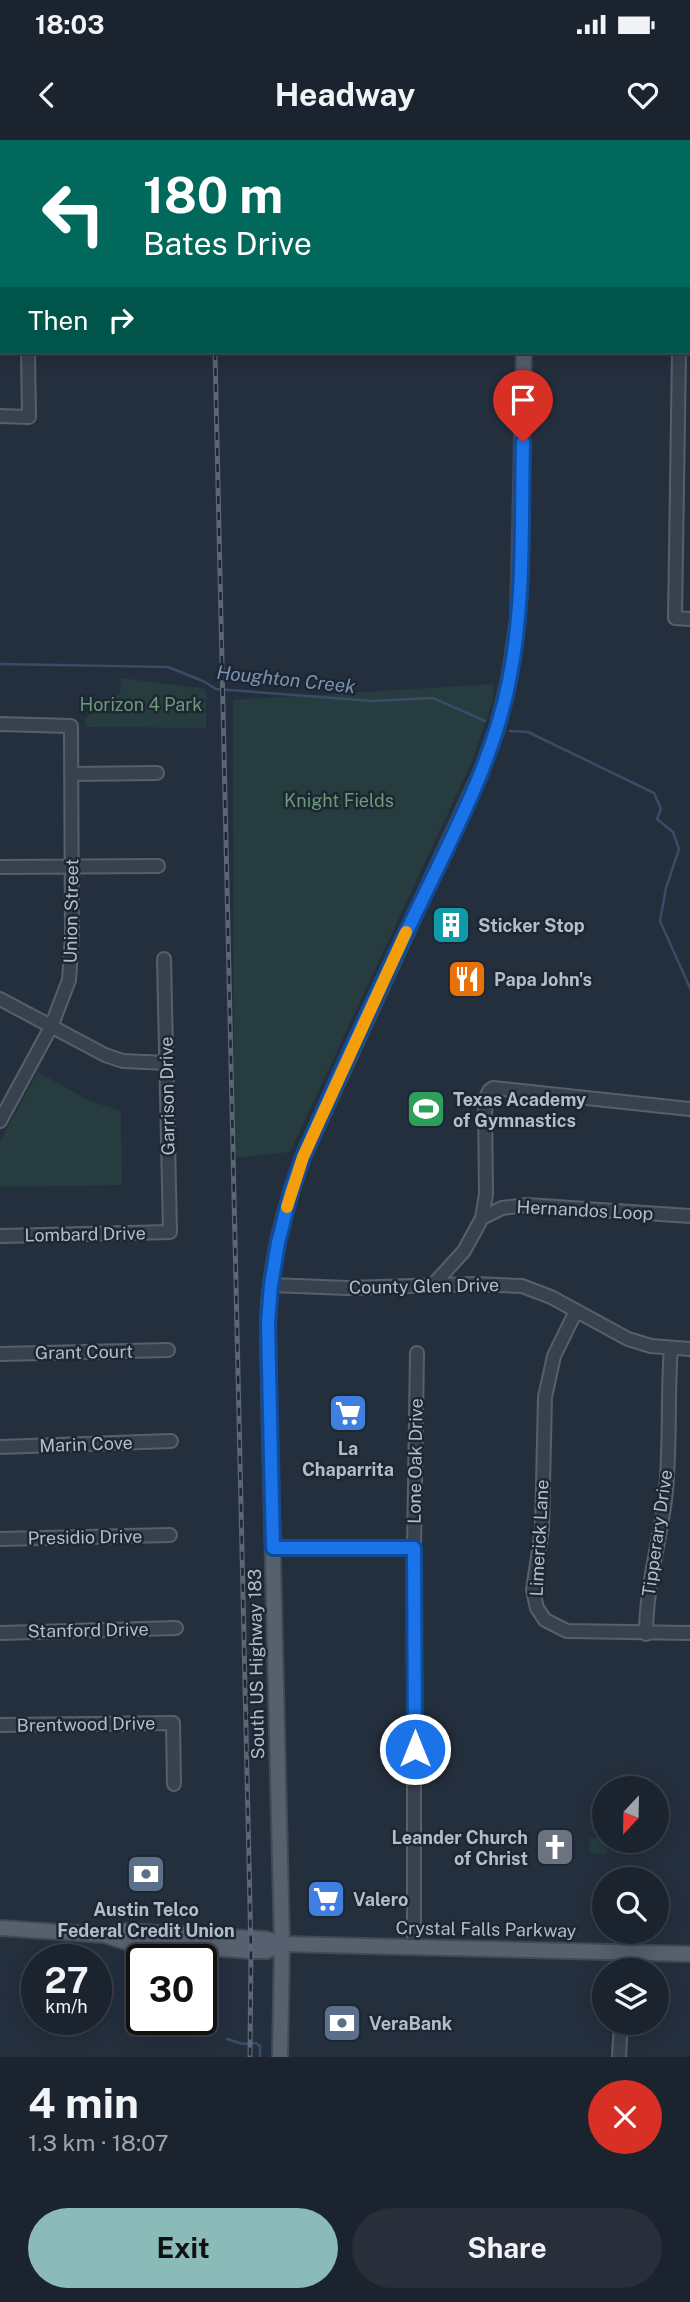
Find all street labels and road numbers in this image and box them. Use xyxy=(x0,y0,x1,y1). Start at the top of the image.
street label: Union Street xyxy=(60,858,82,964)
street label: Garrison Drive xyxy=(155,1036,179,1156)
street label: Hernandos Loop xyxy=(516,1196,654,1224)
street label: Lombard Drive xyxy=(24,1222,146,1246)
street label: County Glen Drive xyxy=(349,1274,499,1298)
street label: Grant Court xyxy=(35,1341,133,1363)
street label: Lone Oak Drive xyxy=(403,1398,427,1524)
street label: Marin Cove xyxy=(39,1432,133,1456)
street label: Tipperary Drive xyxy=(638,1468,676,1598)
street label: Limerick Lane xyxy=(525,1479,553,1597)
street label: Presidio Drive xyxy=(27,1525,143,1549)
street label: South US Highway 183 xyxy=(244,1569,268,1759)
street label: Stanford Drive xyxy=(27,1618,149,1642)
street label: Brentwood Drive xyxy=(17,1712,155,1736)
street label: Crystal Falls Parkway xyxy=(395,1917,577,1941)

